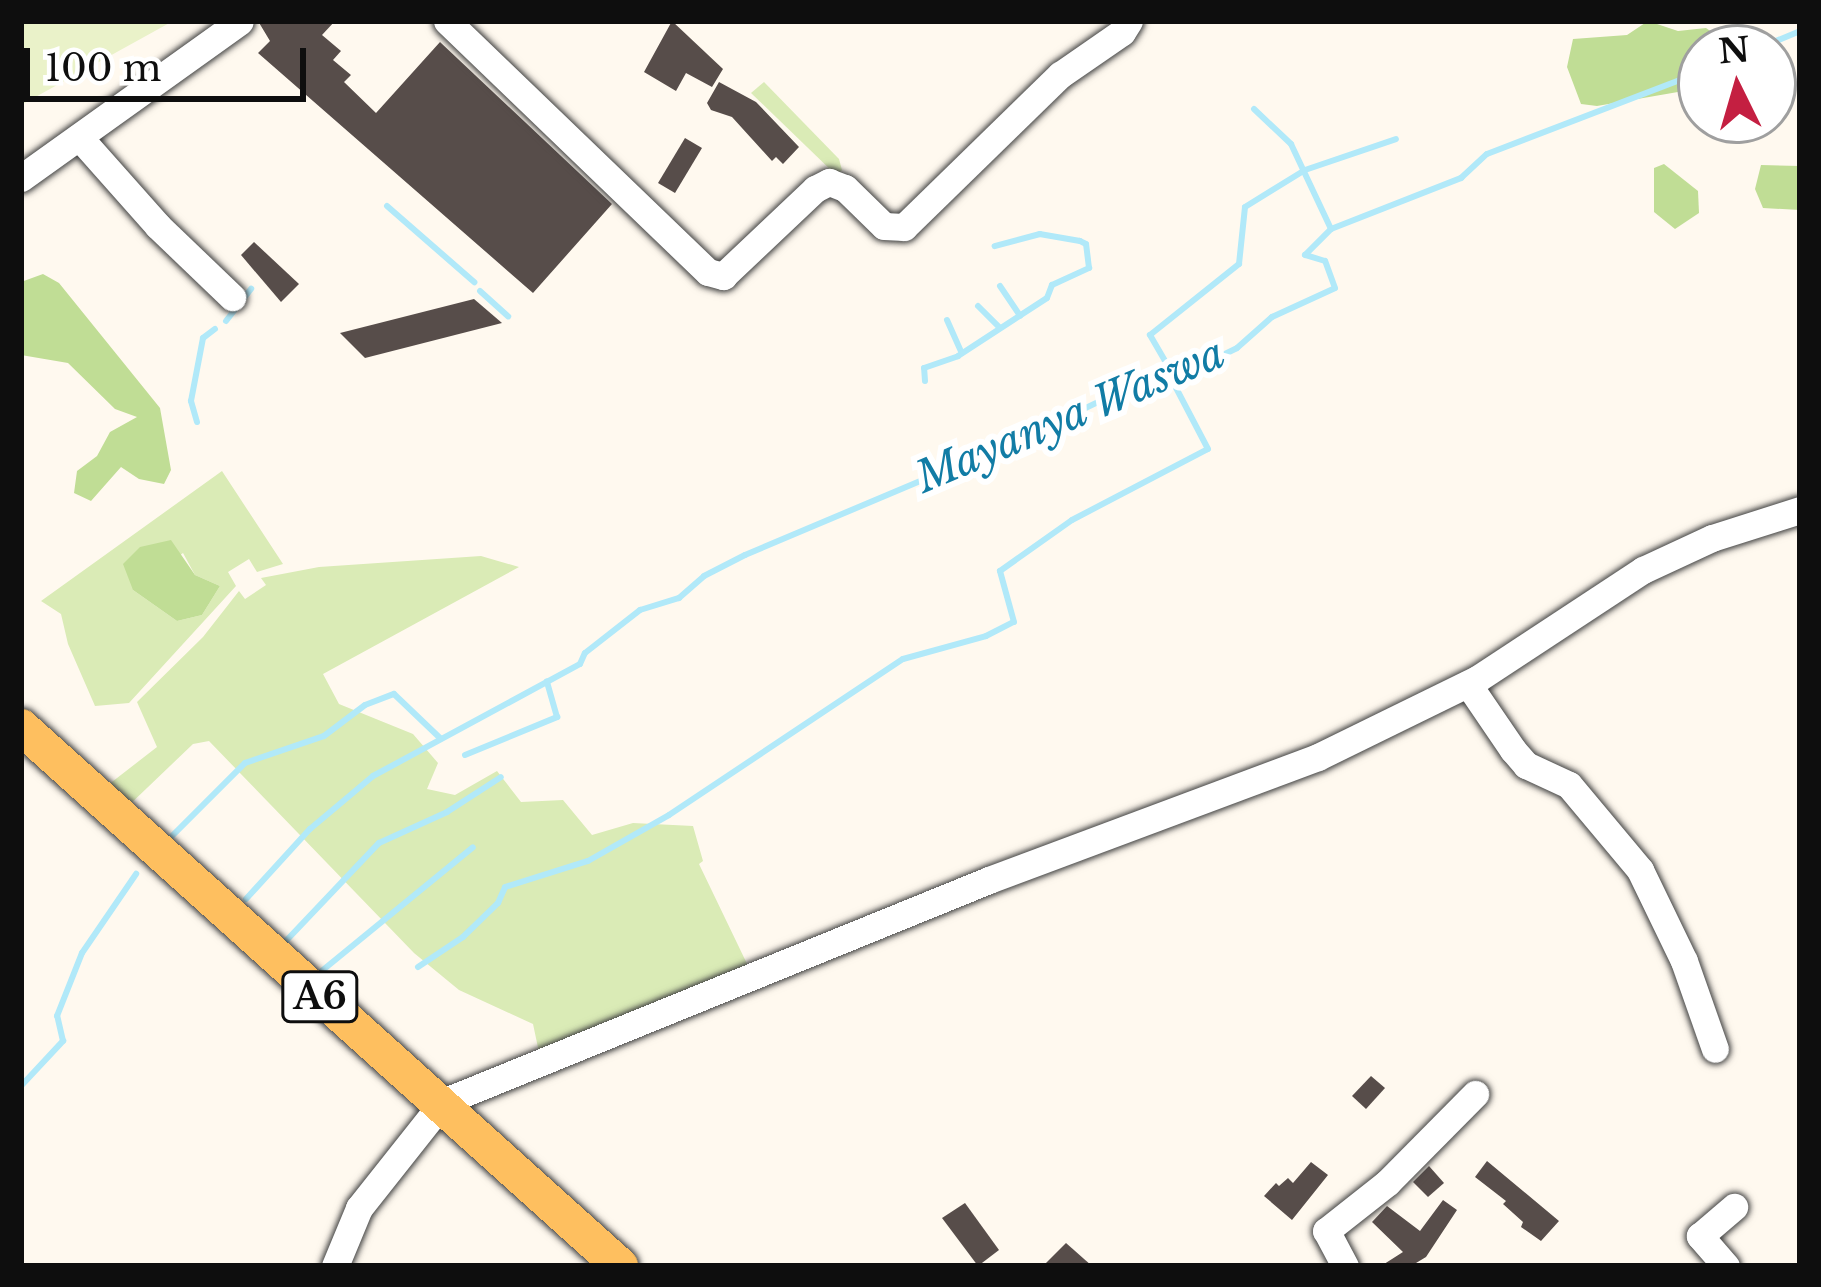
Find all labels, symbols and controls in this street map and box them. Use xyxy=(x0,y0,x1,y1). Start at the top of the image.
scale bar xyxy=(30,24,312,98)
north arrow xyxy=(1677,24,1797,144)
text: N xyxy=(1717,29,1751,72)
text: 100 m xyxy=(45,46,161,91)
water label: Mayanya Waswa xyxy=(907,327,1233,503)
road number: A6 xyxy=(281,967,359,1027)

